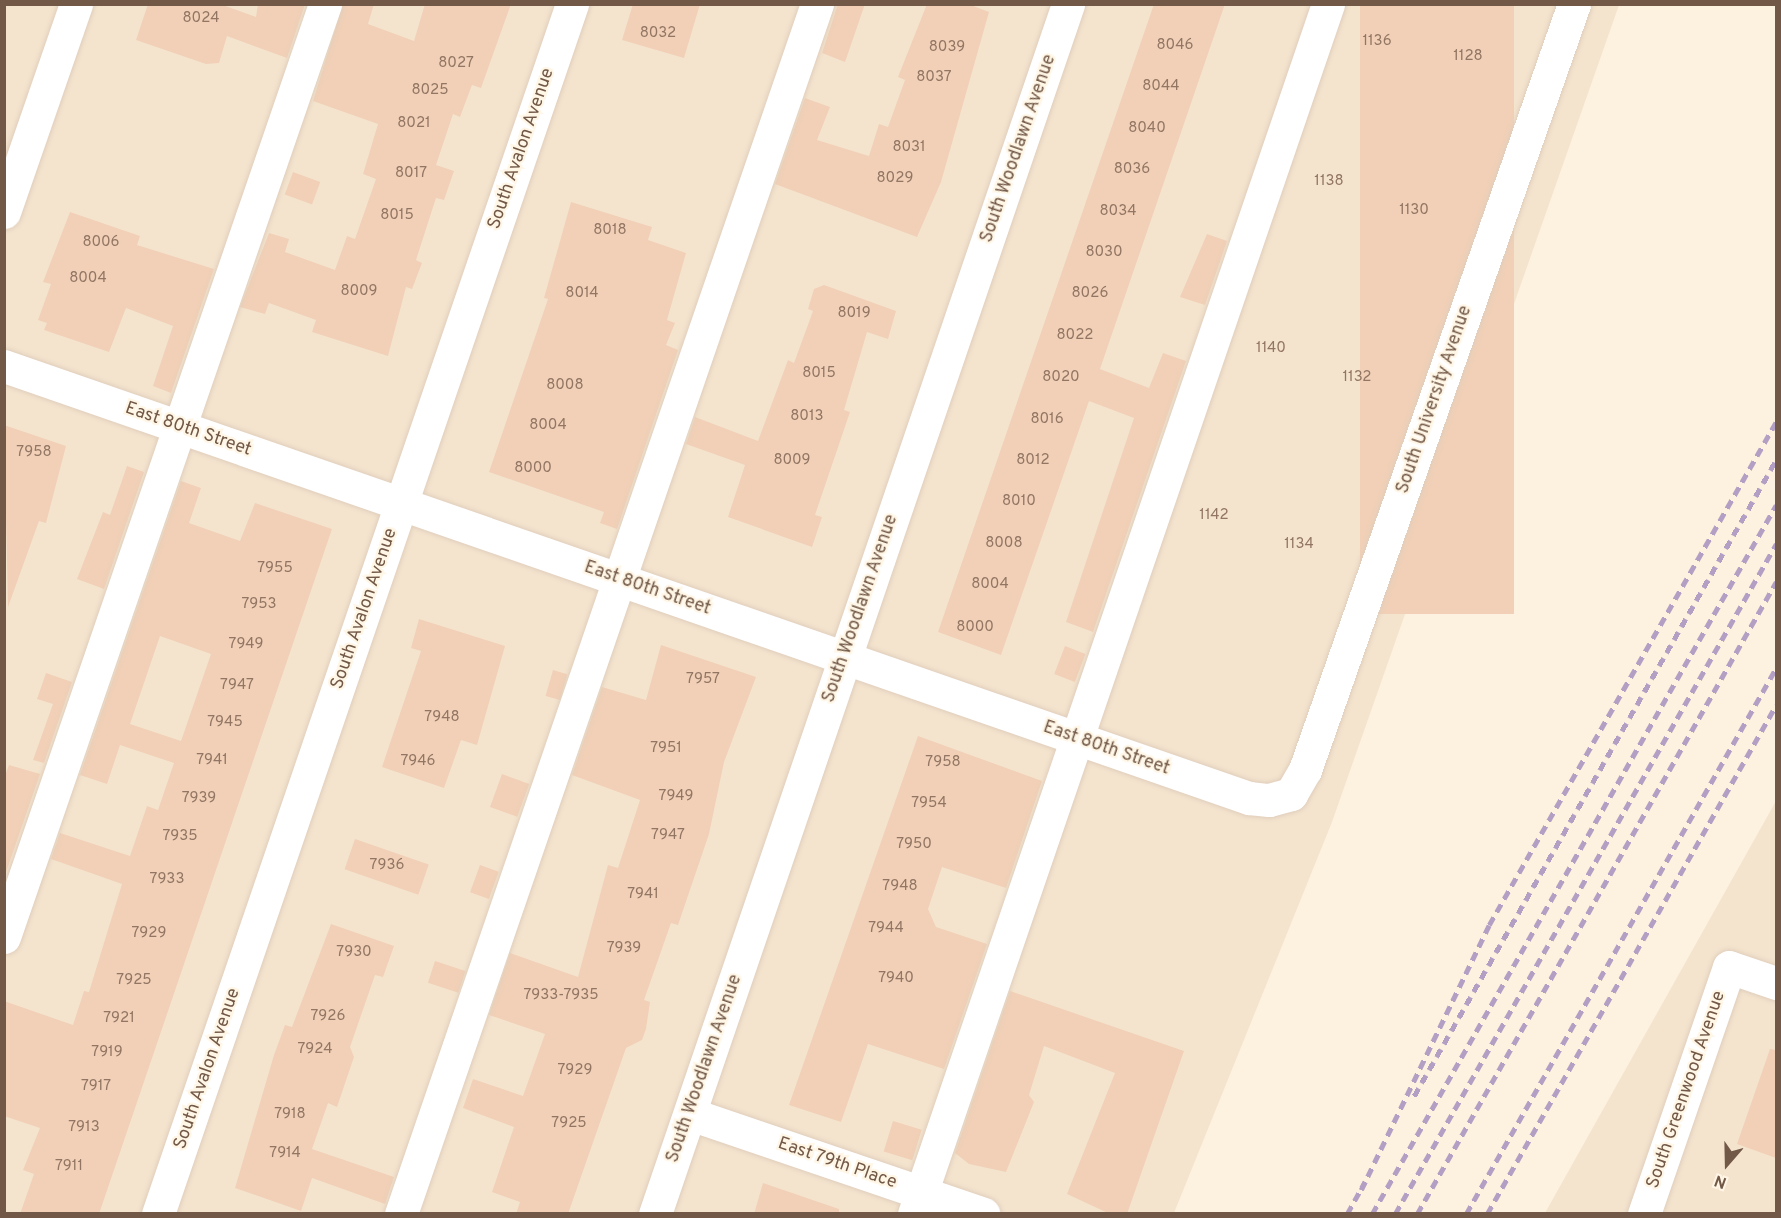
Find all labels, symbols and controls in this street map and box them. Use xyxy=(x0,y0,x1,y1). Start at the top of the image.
house number: 8024 xyxy=(183,10,219,28)
house number: 8032 xyxy=(640,25,676,43)
house number: 1136 xyxy=(1362,33,1392,51)
house number: 8046 xyxy=(1157,37,1193,55)
house number: 8039 xyxy=(929,39,965,57)
house number: 1128 xyxy=(1453,48,1483,66)
street label: South Woodlawn Avenue xyxy=(976,52,1062,246)
house number: 8027 xyxy=(438,55,474,73)
street label: South Avalon Avenue xyxy=(484,65,560,233)
house number: 8037 xyxy=(916,69,952,87)
house number: 8044 xyxy=(1142,78,1180,96)
house number: 8025 xyxy=(411,82,449,100)
house number: 8021 xyxy=(397,115,431,133)
house number: 8040 xyxy=(1128,120,1166,138)
house number: 8031 xyxy=(892,139,926,157)
house number: 8036 xyxy=(1114,161,1150,179)
house number: 8017 xyxy=(395,165,427,183)
house number: 8029 xyxy=(877,170,913,188)
house number: 1138 xyxy=(1314,173,1344,191)
house number: 1130 xyxy=(1399,202,1429,220)
house number: 8034 xyxy=(1100,203,1136,221)
house number: 8015 xyxy=(380,207,414,225)
house number: 8018 xyxy=(593,222,627,240)
house number: 8006 xyxy=(82,234,120,252)
house number: 8030 xyxy=(1085,244,1123,262)
house number: 8004 xyxy=(69,270,107,288)
house number: 8009 xyxy=(340,283,378,301)
house number: 8014 xyxy=(565,285,599,303)
house number: 8026 xyxy=(1072,285,1108,303)
street label: South University Avenue xyxy=(1393,303,1477,497)
house number: 8019 xyxy=(837,305,871,323)
house number: 8022 xyxy=(1056,327,1094,345)
house number: 1140 xyxy=(1256,340,1286,358)
house number: 8015 xyxy=(802,365,836,383)
house number: 8020 xyxy=(1042,369,1080,387)
house number: 1132 xyxy=(1342,369,1372,387)
house number: 8008 xyxy=(546,377,584,395)
street label: East 80th Street xyxy=(122,398,254,462)
house number: 8013 xyxy=(790,408,824,426)
house number: 8016 xyxy=(1030,411,1064,429)
house number: 8004 xyxy=(529,417,567,435)
house number: 7958 xyxy=(16,444,52,462)
house number: 8009 xyxy=(773,452,811,470)
house number: 8012 xyxy=(1016,452,1050,470)
house number: 8000 xyxy=(514,460,552,478)
house number: 8010 xyxy=(1002,493,1036,511)
house number: 1142 xyxy=(1199,507,1229,525)
street label: South Woodlawn Avenue xyxy=(818,512,904,706)
street label: South Avalon Avenue xyxy=(327,525,403,693)
house number: 8008 xyxy=(985,535,1023,553)
house number: 1134 xyxy=(1284,536,1314,554)
street label: East 80th Street xyxy=(581,557,713,621)
house number: 7955 xyxy=(257,560,293,578)
house number: 8004 xyxy=(971,576,1009,594)
house number: 7953 xyxy=(241,596,277,614)
house number: 8000 xyxy=(956,619,994,637)
house number: 7949 xyxy=(229,636,263,654)
house number: 7957 xyxy=(686,671,720,689)
house number: 7947 xyxy=(220,677,254,695)
house number: 7948 xyxy=(424,709,460,727)
house number: 7945 xyxy=(207,714,243,732)
street label: East 80th Street xyxy=(1040,717,1172,781)
house number: 7951 xyxy=(650,740,682,758)
house number: 7941 xyxy=(196,752,228,770)
house number: 7946 xyxy=(400,753,436,771)
house number: 7958 xyxy=(925,754,961,772)
house number: 7949 xyxy=(659,788,693,806)
house number: 7939 xyxy=(182,790,216,808)
house number: 7954 xyxy=(911,795,947,813)
house number: 7947 xyxy=(651,827,685,845)
house number: 7935 xyxy=(162,828,198,846)
house number: 7950 xyxy=(896,836,932,854)
house number: 7936 xyxy=(370,857,404,875)
house number: 7933 xyxy=(150,871,184,889)
house number: 7948 xyxy=(882,878,918,896)
house number: 7941 xyxy=(627,886,659,904)
house number: 7944 xyxy=(868,920,904,938)
house number: 7929 xyxy=(132,925,166,943)
house number: 7939 xyxy=(607,940,641,958)
house number: 7930 xyxy=(336,944,372,962)
house number: 7940 xyxy=(878,970,914,988)
house number: 7925 xyxy=(116,972,152,990)
street label: South Woodlawn Avenue xyxy=(662,972,748,1166)
street label: South Avalon Avenue xyxy=(170,985,246,1153)
house number: 7933-7935 xyxy=(523,987,599,1005)
street label: South Greenwood Avenue xyxy=(1643,988,1731,1192)
house number: 7926 xyxy=(311,1008,345,1026)
house number: 7921 xyxy=(103,1010,135,1028)
house number: 7924 xyxy=(297,1041,333,1059)
house number: 7919 xyxy=(91,1044,123,1062)
house number: 7929 xyxy=(558,1062,592,1080)
house number: 7917 xyxy=(81,1078,111,1096)
house number: 7918 xyxy=(274,1106,306,1124)
house number: 7925 xyxy=(551,1115,587,1133)
house number: 7913 xyxy=(68,1119,100,1137)
street label: East 79th Place xyxy=(774,1133,900,1195)
north arrow xyxy=(1697,1134,1757,1194)
house number: 7914 xyxy=(269,1145,301,1163)
house number: 7911 xyxy=(55,1158,83,1176)
text: N xyxy=(1712,1170,1730,1192)

